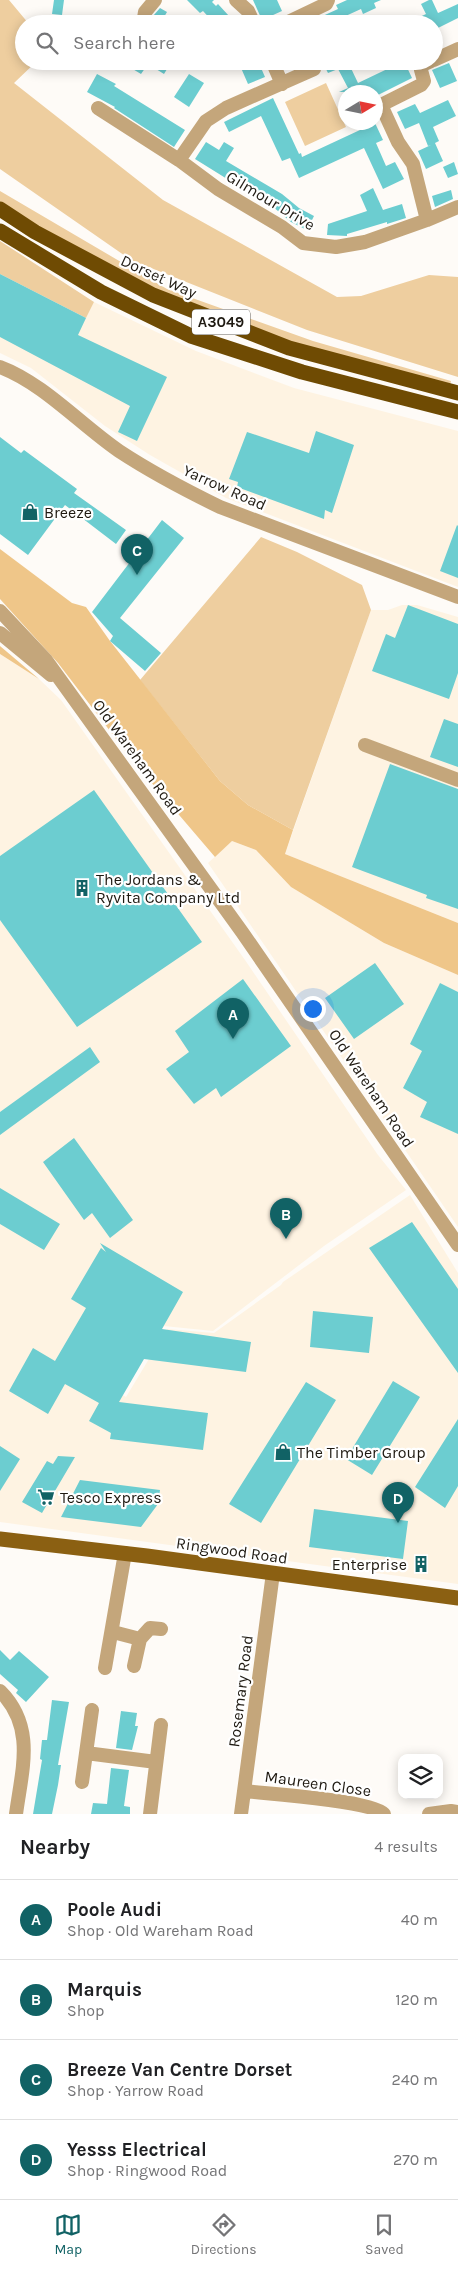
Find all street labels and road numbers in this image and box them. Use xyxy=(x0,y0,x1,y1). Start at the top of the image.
street label: Gilmour Drive xyxy=(223,167,318,234)
street label: Dorset Way xyxy=(118,251,200,303)
road number: A3049 xyxy=(192,310,250,334)
street label: Yarrow Road xyxy=(180,461,269,514)
street label: Old Wareham Road xyxy=(89,696,186,819)
street label: Old Wareham Road xyxy=(325,1025,418,1151)
street label: Ringwood Road xyxy=(175,1533,289,1568)
street label: Rosemary Road xyxy=(224,1634,257,1748)
street label: Maureen Close xyxy=(263,1767,372,1800)

